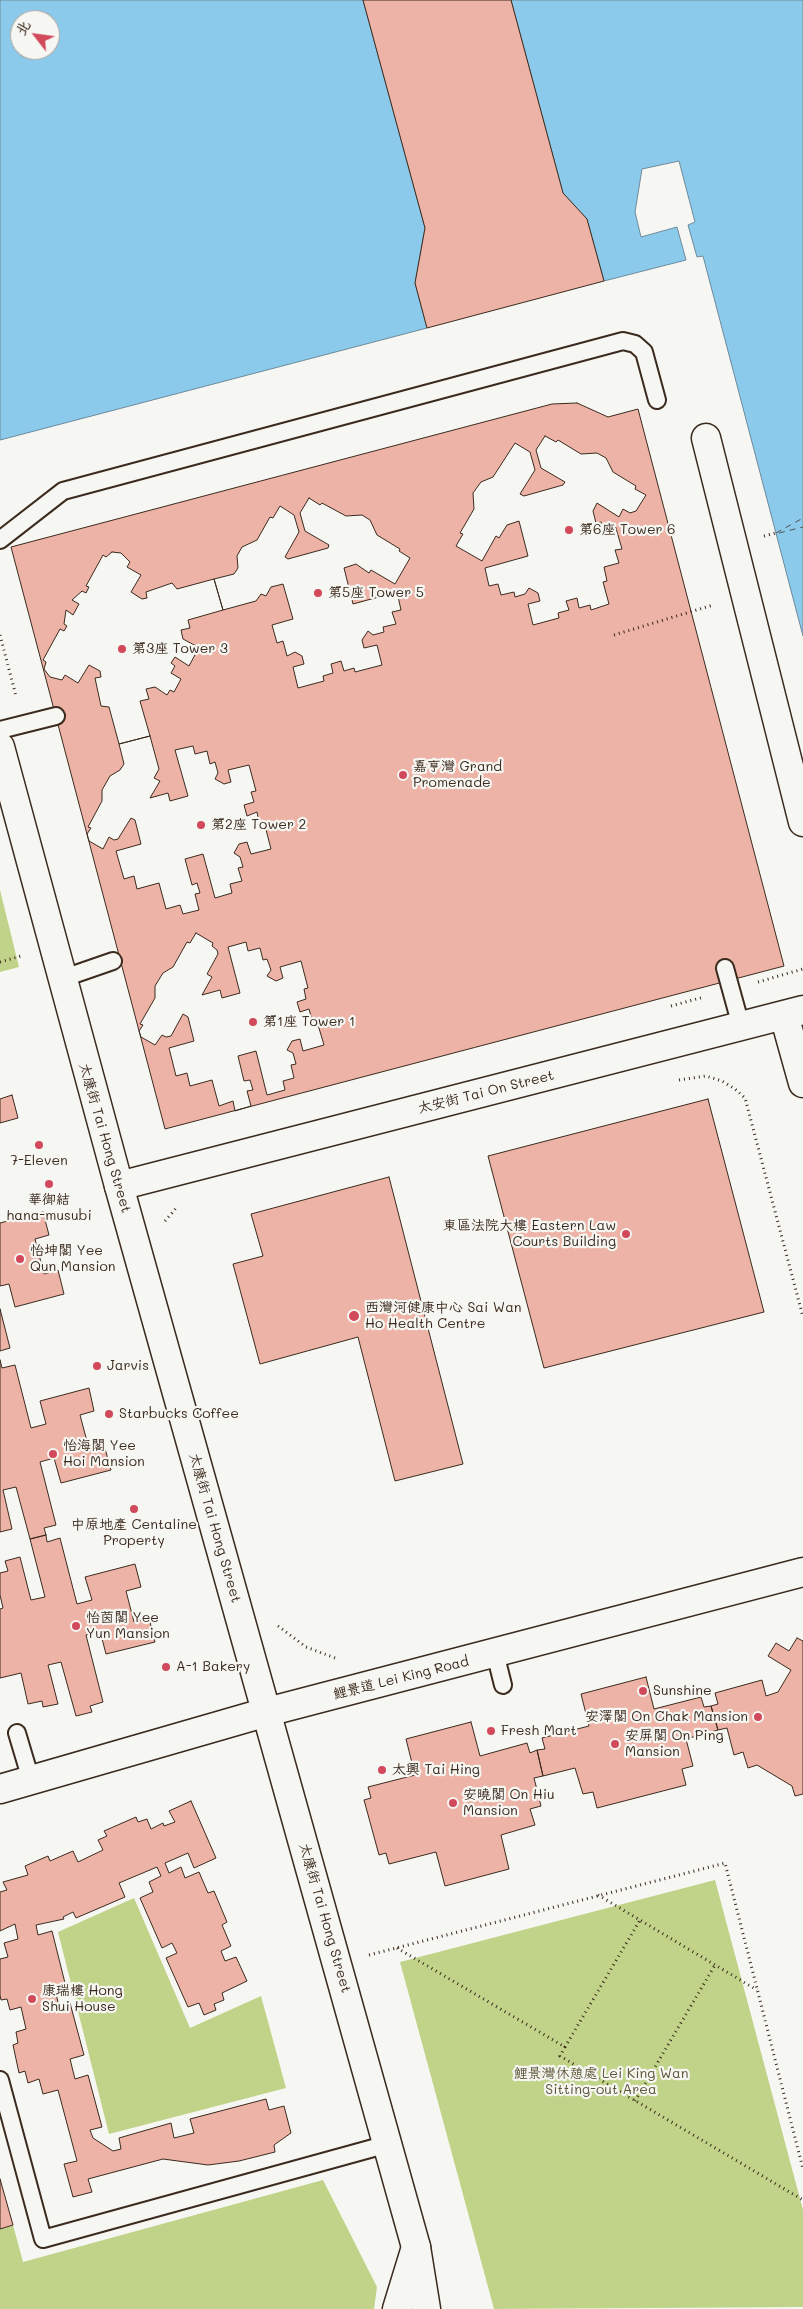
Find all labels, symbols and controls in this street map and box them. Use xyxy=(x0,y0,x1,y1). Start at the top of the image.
north arrow xyxy=(10,10,60,60)
text: 北 xyxy=(11,17,34,39)
place label: 第6座 Tower 6 xyxy=(579,522,676,538)
marker: 第6座 Tower 6 xyxy=(563,524,575,536)
place label: 第5座 Tower 5 xyxy=(328,585,424,601)
marker: 第5座 Tower 5 xyxy=(312,587,324,599)
place label: 第3座 Tower 3 xyxy=(132,641,228,657)
marker: 第3座 Tower 3 xyxy=(116,643,128,655)
place label: 嘉亨灣 Grand Promenade xyxy=(413,759,502,792)
marker: 嘉亨灣 Grand Promenade xyxy=(397,769,409,781)
place label: 第2座 Tower 2 xyxy=(211,817,306,833)
marker: 第2座 Tower 2 xyxy=(195,819,207,831)
place label: 第1座 Tower 1 xyxy=(263,1014,355,1030)
marker: 第1座 Tower 1 xyxy=(247,1016,259,1028)
street label: 太康街 Tai Hong Street xyxy=(76,1061,134,1215)
street label: 太安街 Tai On Street xyxy=(416,1067,556,1117)
marker: 7-Eleven xyxy=(33,1139,45,1151)
place label: 7-Eleven xyxy=(10,1153,68,1169)
marker: 華御結 hana-musubi xyxy=(43,1178,55,1190)
place label: 華御結 hana-musubi xyxy=(6,1192,92,1224)
place label: 東區法院大樓 Eastern Law Courts Building xyxy=(443,1218,616,1250)
marker: 東區法院大樓 Eastern Law Courts Building xyxy=(620,1228,632,1240)
place label: 怡坤閣 Yee Qun Mansion xyxy=(30,1243,116,1276)
marker: 怡坤閣 Yee Qun Mansion xyxy=(14,1253,26,1265)
place label: 西灣河健康中心 Sai Wan Ho Health Centre xyxy=(365,1300,522,1332)
marker: 西灣河健康中心 Sai Wan Ho Health Centre xyxy=(347,1309,361,1323)
place label: Jarvis xyxy=(107,1358,149,1374)
marker: Jarvis xyxy=(91,1360,103,1372)
place label: Starbucks Coffee xyxy=(119,1406,239,1422)
marker: Starbucks Coffee xyxy=(103,1408,115,1420)
place label: 怡海閣 Yee Hoi Mansion xyxy=(63,1438,145,1470)
marker: 怡海閣 Yee Hoi Mansion xyxy=(47,1448,59,1460)
street label: 太康街 Tai Hong Street xyxy=(186,1451,244,1605)
marker: 中原地產 Centaline Property xyxy=(128,1503,140,1515)
place label: 中原地產 Centaline Property xyxy=(71,1517,197,1550)
place label: 怡茵閣 Yee Yun Mansion xyxy=(86,1610,170,1642)
marker: 怡茵閣 Yee Yun Mansion xyxy=(70,1620,82,1632)
street label: 鯉景道 Lei King Road xyxy=(331,1653,471,1703)
place label: A-1 Bakery xyxy=(176,1659,250,1675)
marker: A-1 Bakery xyxy=(160,1661,172,1673)
place label: Sunshine xyxy=(653,1683,712,1699)
marker: Sunshine xyxy=(637,1685,649,1697)
place label: 安澤閣 On Chak Mansion xyxy=(585,1709,748,1725)
marker: 安澤閣 On Chak Mansion xyxy=(752,1711,764,1723)
place label: Fresh Mart xyxy=(501,1723,577,1739)
marker: Fresh Mart xyxy=(485,1725,497,1737)
place label: 安屏閣 On Ping Mansion xyxy=(625,1728,724,1760)
marker: 安屏閣 On Ping Mansion xyxy=(609,1738,621,1750)
place label: 太興 Tai Hing xyxy=(392,1762,480,1778)
marker: 太興 Tai Hing xyxy=(376,1764,388,1776)
place label: 安曉閣 On Hiu Mansion xyxy=(463,1787,555,1820)
marker: 安曉閣 On Hiu Mansion xyxy=(447,1797,459,1809)
street label: 太康街 Tai Hong Street xyxy=(296,1841,354,1995)
place label: 康瑞樓 Hong Shui House xyxy=(42,1983,123,2015)
marker: 康瑞樓 Hong Shui House xyxy=(26,1993,38,2005)
park label: 鯉景灣休憩處 Lei King Wan Sitting-out Area xyxy=(513,2066,689,2098)

